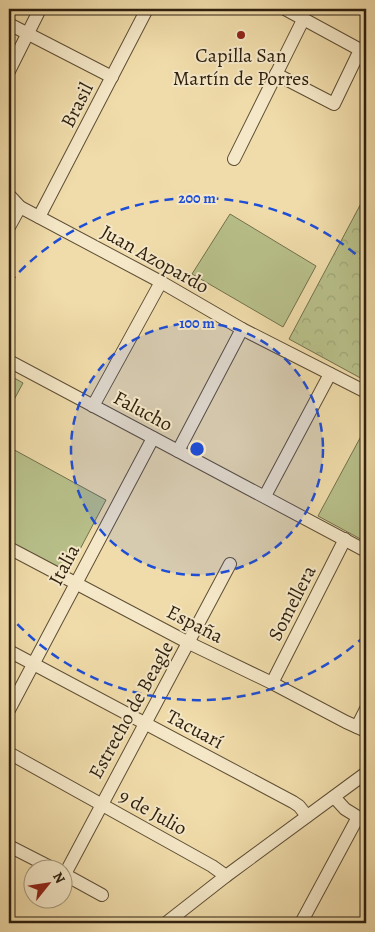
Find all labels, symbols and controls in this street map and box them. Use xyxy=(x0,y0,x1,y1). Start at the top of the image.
marker: Capilla San Martín de Porres xyxy=(235,29,247,41)
place label: Capilla San Martín de Porres xyxy=(173,42,309,92)
street label: Brasil xyxy=(54,78,100,132)
text: 200 m xyxy=(178,188,216,208)
street label: Juan Azopardo xyxy=(96,218,214,300)
text: 100 m xyxy=(179,313,215,333)
street label: Falucho xyxy=(109,384,177,438)
centre of rings xyxy=(188,440,206,458)
street label: Italia xyxy=(42,539,86,590)
street label: Somellera xyxy=(262,560,323,645)
street label: España xyxy=(162,598,229,650)
street label: Estrecho de Beagle xyxy=(82,636,180,784)
street label: Tacuarí xyxy=(162,703,228,755)
street label: 9 de Julio xyxy=(114,782,192,842)
north arrow xyxy=(22,860,72,910)
text: N xyxy=(48,869,70,887)

